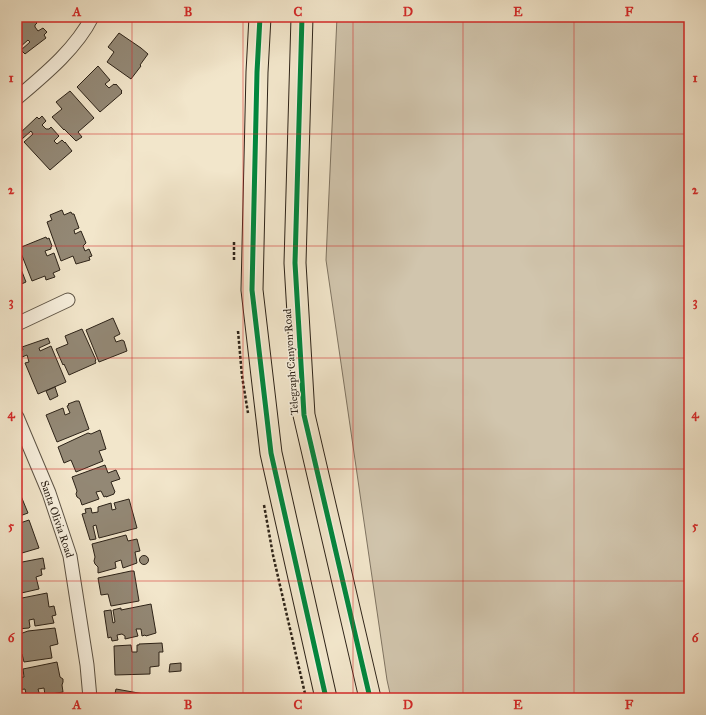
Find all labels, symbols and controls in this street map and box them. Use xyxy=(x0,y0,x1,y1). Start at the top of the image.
text: A xyxy=(72,4,82,20)
text: B xyxy=(184,4,193,20)
text: C xyxy=(294,4,303,20)
text: D xyxy=(403,4,413,20)
text: E xyxy=(513,4,523,20)
text: F xyxy=(625,4,634,20)
text: 1 xyxy=(8,70,14,86)
text: 1 xyxy=(692,70,698,86)
text: 2 xyxy=(8,182,15,198)
text: 2 xyxy=(692,182,699,198)
text: 3 xyxy=(8,294,14,310)
text: 3 xyxy=(692,294,698,310)
street label: Telegraph Canyon Road xyxy=(281,308,301,416)
text: 4 xyxy=(7,406,15,422)
text: 4 xyxy=(691,406,699,422)
street label: Santa Olivia Road xyxy=(38,479,76,560)
text: 5 xyxy=(8,518,15,534)
text: 5 xyxy=(692,518,699,534)
text: 6 xyxy=(8,630,16,646)
text: 6 xyxy=(692,630,700,646)
text: A xyxy=(72,697,82,713)
text: B xyxy=(184,697,193,713)
text: C xyxy=(294,697,303,713)
text: D xyxy=(403,697,413,713)
text: E xyxy=(513,697,523,713)
text: F xyxy=(625,697,634,713)

